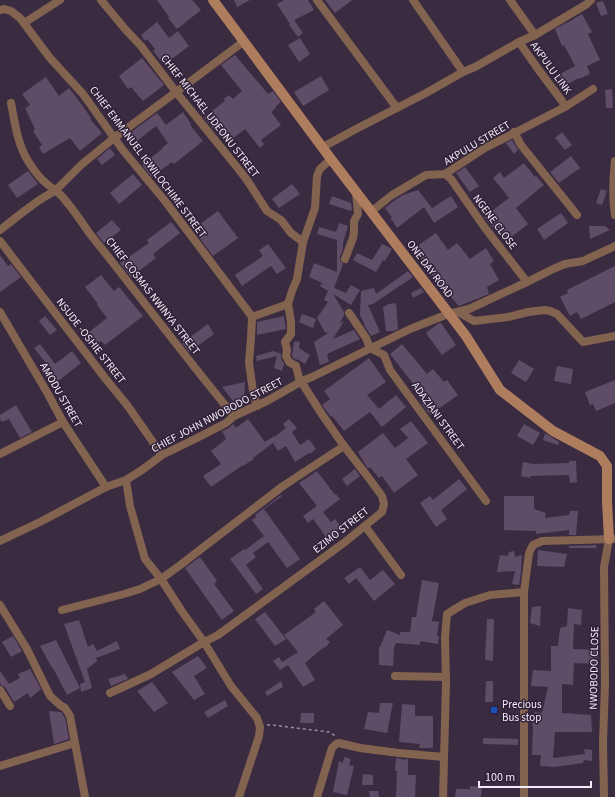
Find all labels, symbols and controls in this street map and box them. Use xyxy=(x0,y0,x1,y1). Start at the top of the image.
street label: AKPULU LINK xyxy=(527,39,576,98)
street label: CHIEF MICHAEL UDEONU STREET xyxy=(157,51,263,181)
street label: CHIEF EMMANUEL IGWILOCHIME STREET xyxy=(86,83,210,241)
street label: AKPULU STREET xyxy=(441,117,513,169)
street label: NGENE CLOSE xyxy=(469,191,521,253)
street label: CHIEF COSMAS NWINYA STREET xyxy=(102,234,204,358)
street label: ONE DAY ROAD xyxy=(403,237,457,301)
street label: NSUDE -OSHIE STREET xyxy=(53,295,129,387)
street label: AMODU STREET xyxy=(36,360,86,430)
street label: CHIEF JOHN NWOBODO STREET xyxy=(148,374,286,456)
street label: ADAZIANI STREET xyxy=(408,379,468,453)
street label: EZIMO STREET xyxy=(310,503,372,557)
street label: NWOBODO CLOSE xyxy=(586,626,602,710)
place label: Precious Bus stop xyxy=(502,697,542,725)
marker: Precious Bus stop xyxy=(489,705,499,715)
scale bar xyxy=(479,763,591,789)
text: 100 m xyxy=(485,769,515,786)

